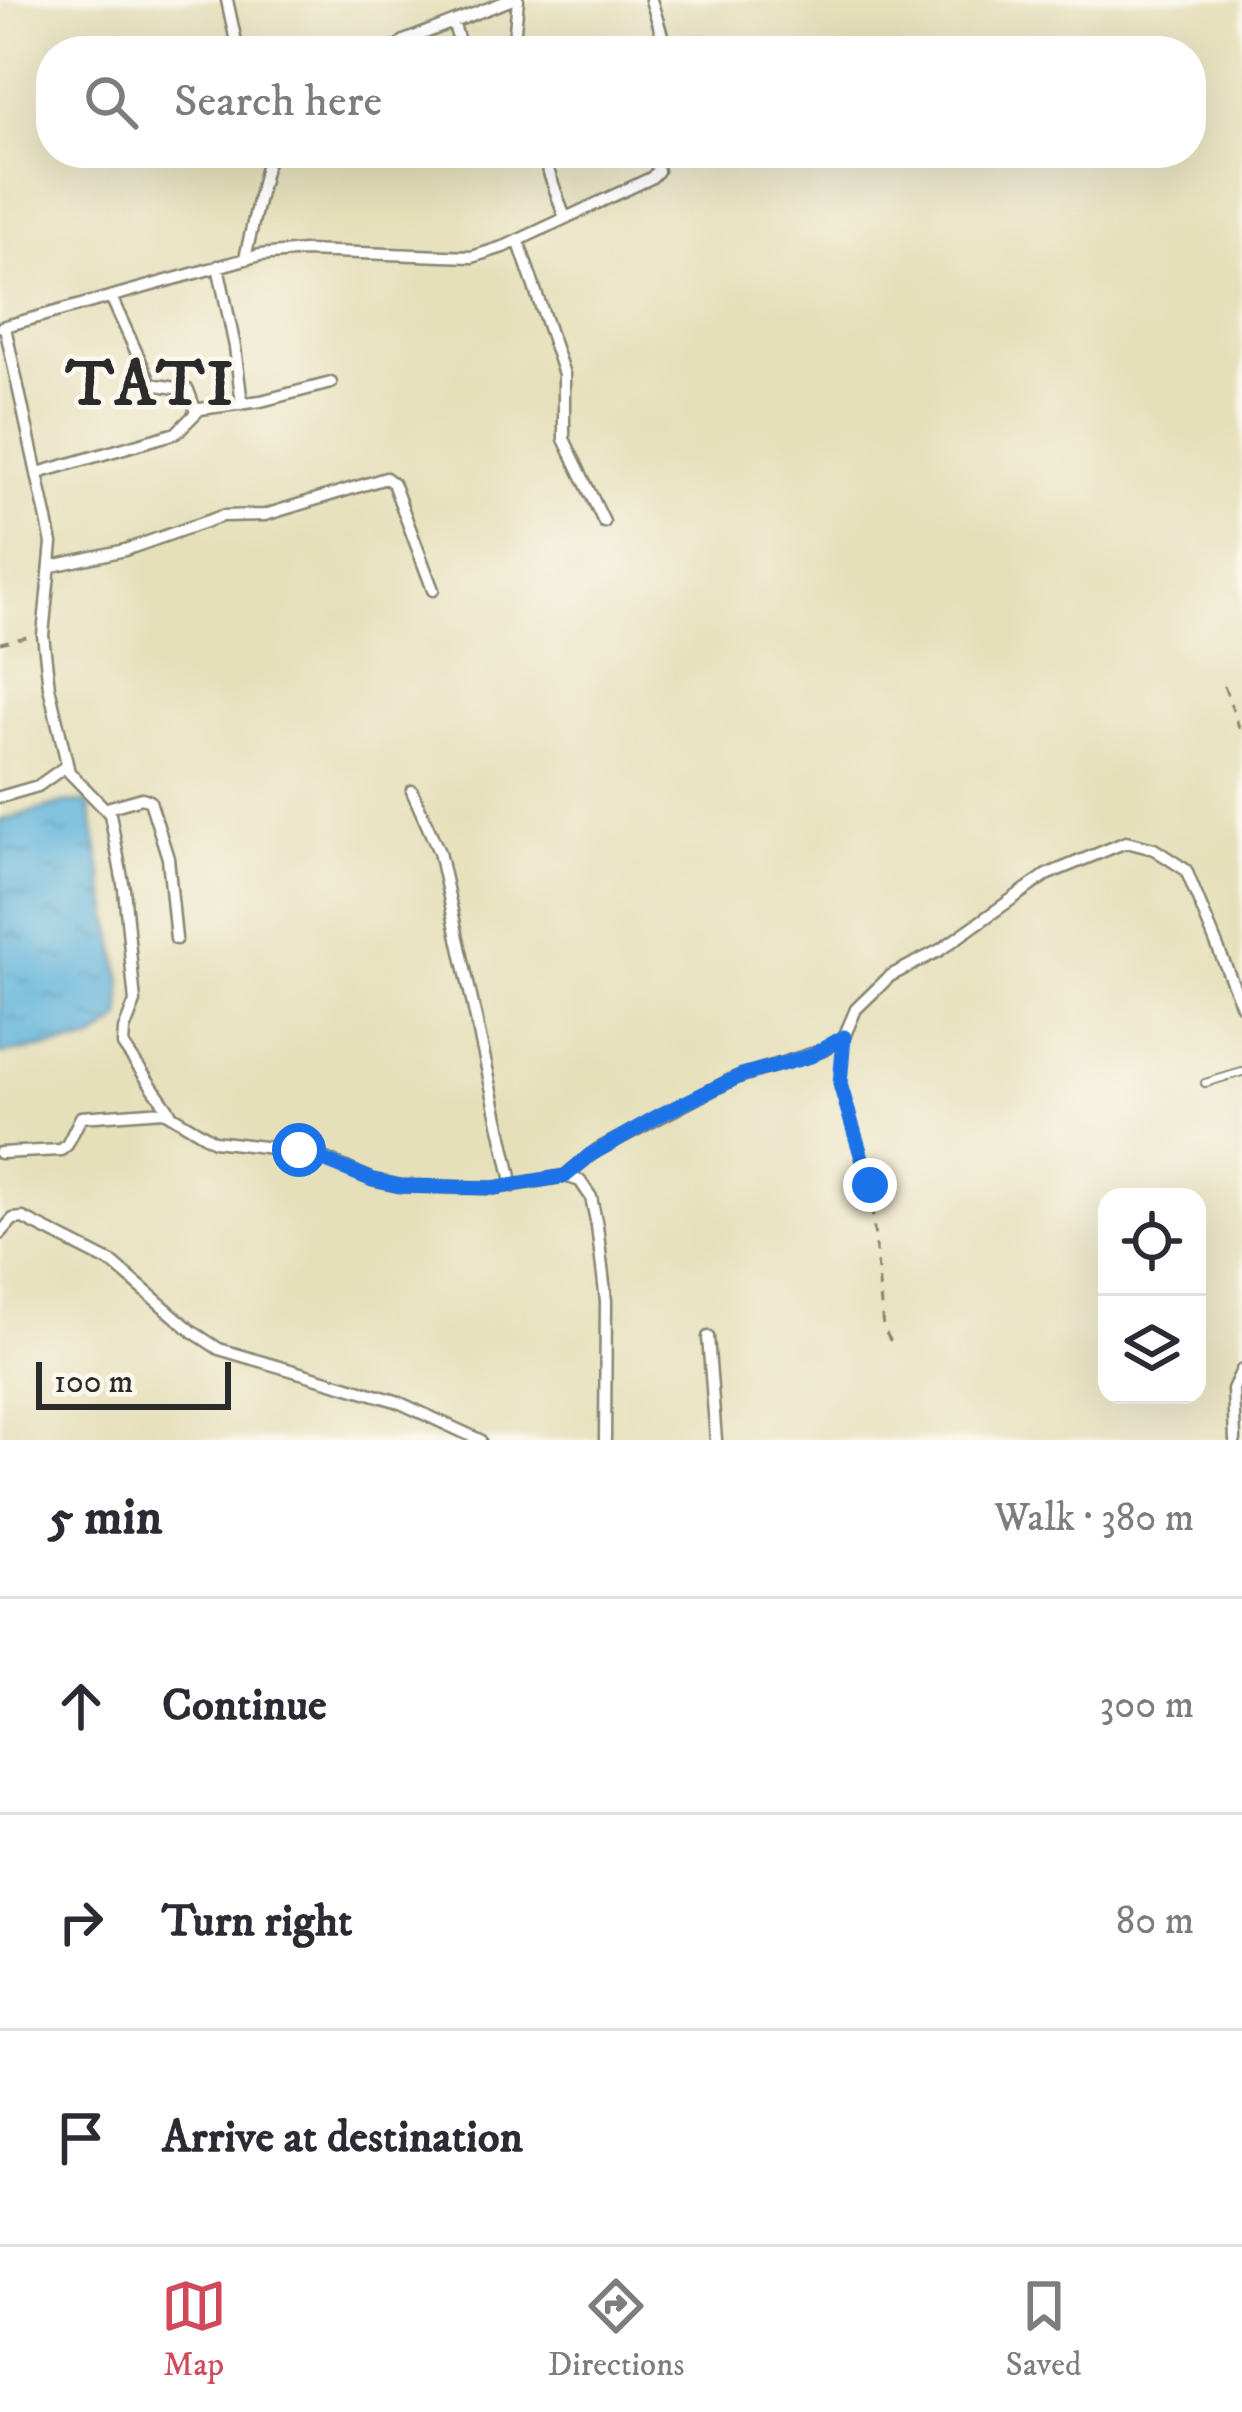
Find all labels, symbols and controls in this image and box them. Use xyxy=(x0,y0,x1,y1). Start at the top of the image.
search box xyxy=(36,36,1206,168)
icon: search xyxy=(78,69,144,135)
text: Search here xyxy=(174,74,382,130)
district label: TATI xyxy=(65,347,236,425)
route start xyxy=(272,1123,326,1177)
route end xyxy=(843,1158,897,1212)
map controls xyxy=(1098,1188,1206,1404)
button: locate xyxy=(1098,1188,1206,1296)
button: layers xyxy=(1098,1296,1206,1404)
scale bar xyxy=(36,1356,231,1409)
text: 100 m xyxy=(54,1362,133,1403)
text: 5 min xyxy=(48,1486,162,1550)
text: Walk · 380 m xyxy=(994,1494,1194,1543)
icon: ahead xyxy=(48,1673,114,1739)
text: Continue xyxy=(162,1678,327,1734)
text: 300 m xyxy=(1100,1681,1194,1730)
icon: right xyxy=(48,1889,114,1955)
text: Turn right xyxy=(162,1894,352,1950)
text: 80 m xyxy=(1116,1897,1194,1946)
icon: arrive xyxy=(48,2105,114,2171)
text: Arrive at destination xyxy=(162,2110,523,2166)
tab: Map xyxy=(161,2273,227,2386)
tab: Directions xyxy=(548,2273,684,2386)
tab: Saved xyxy=(1006,2273,1081,2386)

